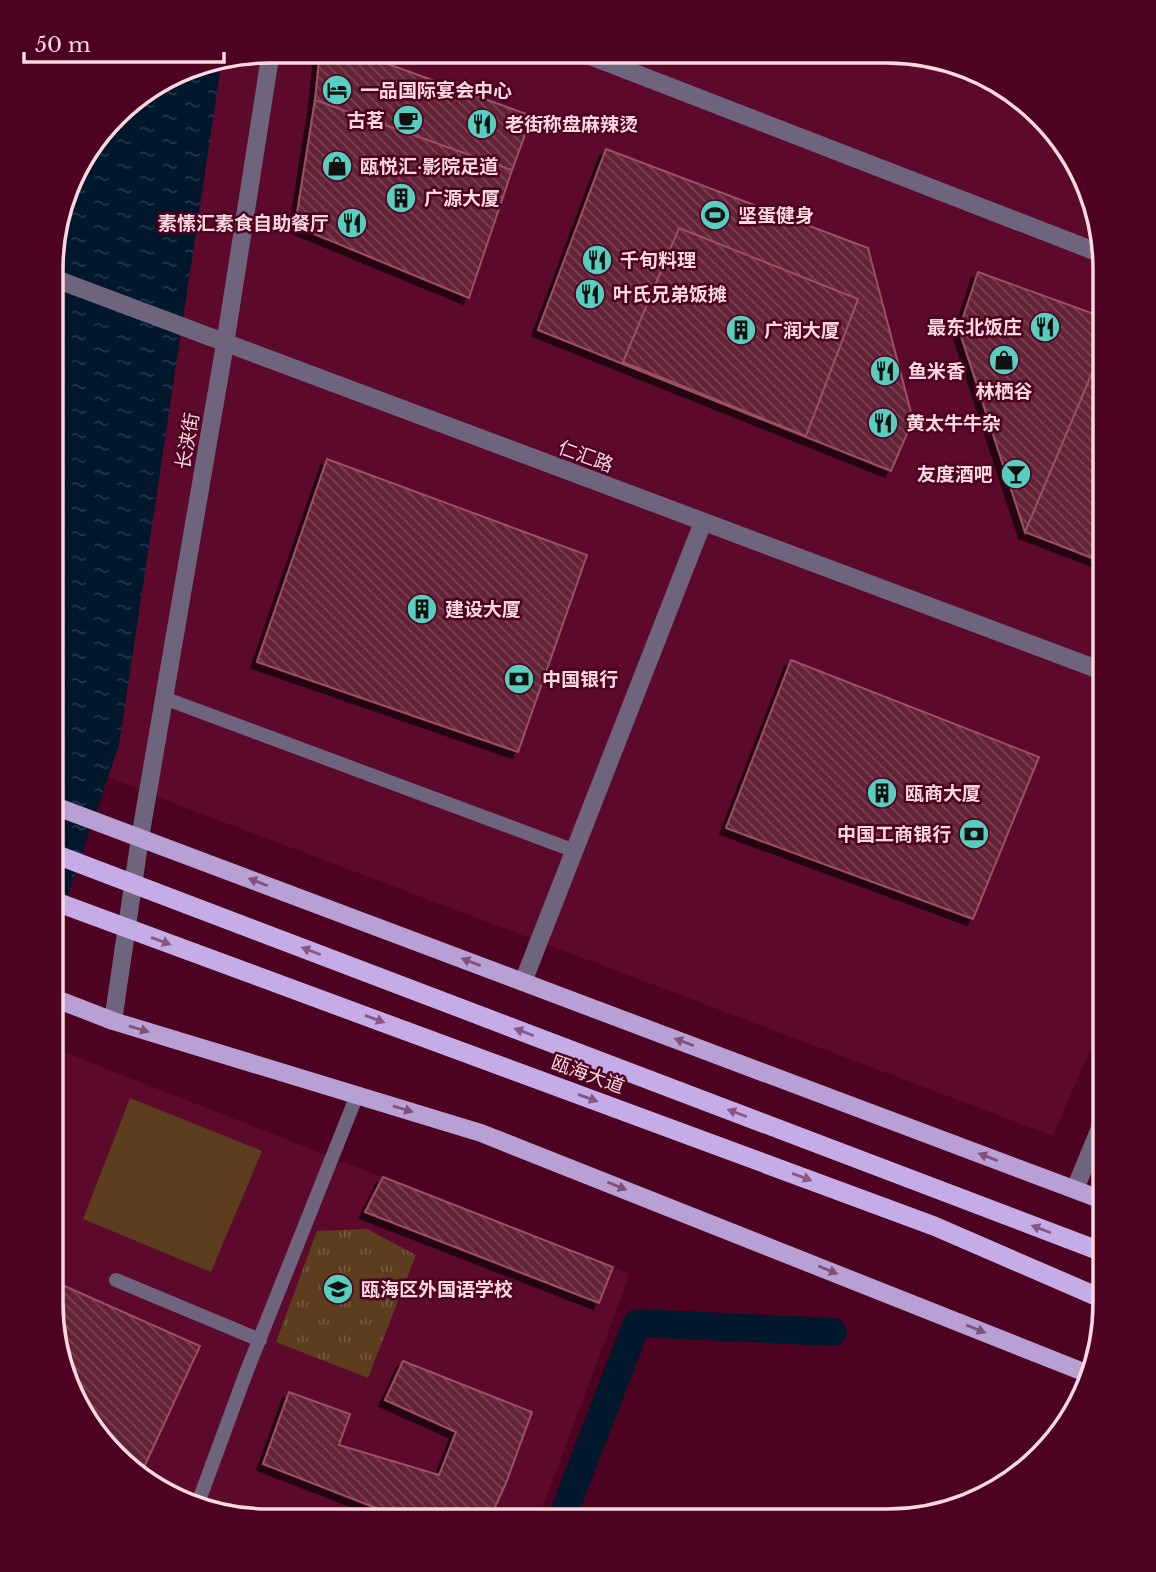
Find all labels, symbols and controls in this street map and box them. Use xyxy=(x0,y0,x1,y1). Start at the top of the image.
scale bar xyxy=(24,21,224,65)
text: 50 m xyxy=(35,32,91,58)
hotel icon: 一品国际宴会中心 xyxy=(320,73,354,107)
place label: 一品国际宴会中心 xyxy=(360,79,512,102)
cafe icon: 古茗 xyxy=(391,103,425,137)
restaurant icon: 老街称盘麻辣烫 xyxy=(465,107,499,141)
place label: 古茗 xyxy=(347,109,385,132)
place label: 老街称盘麻辣烫 xyxy=(505,113,638,136)
shop icon: 瓯悦汇·影院足道 xyxy=(320,149,354,183)
place label: 瓯悦汇·影院足道 xyxy=(360,155,498,178)
building icon: 广源大厦 xyxy=(384,181,418,215)
place label: 广源大厦 xyxy=(424,187,500,210)
sports icon: 坚蛋健身 xyxy=(698,198,732,232)
place label: 坚蛋健身 xyxy=(738,204,814,227)
restaurant icon: 素愫汇素食自助餐厅 xyxy=(335,206,369,240)
place label: 素愫汇素食自助餐厅 xyxy=(158,212,329,235)
restaurant icon: 千旬料理 xyxy=(580,243,614,277)
place label: 千旬料理 xyxy=(620,249,696,272)
restaurant icon: 叶氏兄弟饭摊 xyxy=(573,277,607,311)
place label: 叶氏兄弟饭摊 xyxy=(613,283,727,306)
restaurant icon: 最东北饭庄 xyxy=(1028,310,1062,344)
building icon: 广润大厦 xyxy=(724,313,758,347)
place label: 最东北饭庄 xyxy=(927,316,1022,339)
place label: 广润大厦 xyxy=(764,319,840,342)
shop icon: 林栖谷 xyxy=(987,343,1021,377)
restaurant icon: 鱼米香 xyxy=(868,354,902,388)
place label: 鱼米香 xyxy=(908,360,965,383)
place label: 林栖谷 xyxy=(975,380,1033,403)
restaurant icon: 黄太牛牛杂 xyxy=(866,406,900,440)
street label: 长浃街 xyxy=(171,411,204,471)
place label: 黄太牛牛杂 xyxy=(906,412,1001,435)
street label: 仁汇路 xyxy=(555,436,617,477)
bar icon: 友度酒吧 xyxy=(999,457,1033,491)
place label: 友度酒吧 xyxy=(917,463,993,486)
building icon: 建设大厦 xyxy=(405,592,439,626)
place label: 建设大厦 xyxy=(445,598,521,621)
bank icon: 中国银行 xyxy=(502,662,536,696)
place label: 中国银行 xyxy=(542,668,618,691)
building icon: 瓯商大厦 xyxy=(865,776,899,810)
place label: 瓯商大厦 xyxy=(905,782,981,805)
bank icon: 中国工商银行 xyxy=(957,817,991,851)
place label: 中国工商银行 xyxy=(837,823,951,846)
one-way arrow xyxy=(247,877,268,888)
one-way arrow xyxy=(151,935,172,946)
one-way arrow xyxy=(301,946,322,957)
one-way arrow xyxy=(460,957,481,968)
one-way arrow xyxy=(364,1014,385,1025)
one-way arrow xyxy=(128,1024,149,1034)
one-way arrow xyxy=(514,1027,535,1038)
one-way arrow xyxy=(673,1037,694,1048)
street label: 瓯海大道 xyxy=(548,1051,627,1098)
one-way arrow xyxy=(578,1093,599,1104)
one-way arrow xyxy=(393,1105,414,1115)
one-way arrow xyxy=(726,1107,747,1118)
one-way arrow xyxy=(978,1151,999,1162)
one-way arrow xyxy=(791,1172,812,1183)
one-way arrow xyxy=(606,1181,627,1192)
one-way arrow xyxy=(1030,1223,1051,1234)
one-way arrow xyxy=(818,1264,839,1275)
school or university icon: 瓯海区外国语学校 xyxy=(321,1272,355,1306)
place label: 瓯海区外国语学校 xyxy=(361,1278,513,1301)
one-way arrow xyxy=(965,1323,986,1334)

